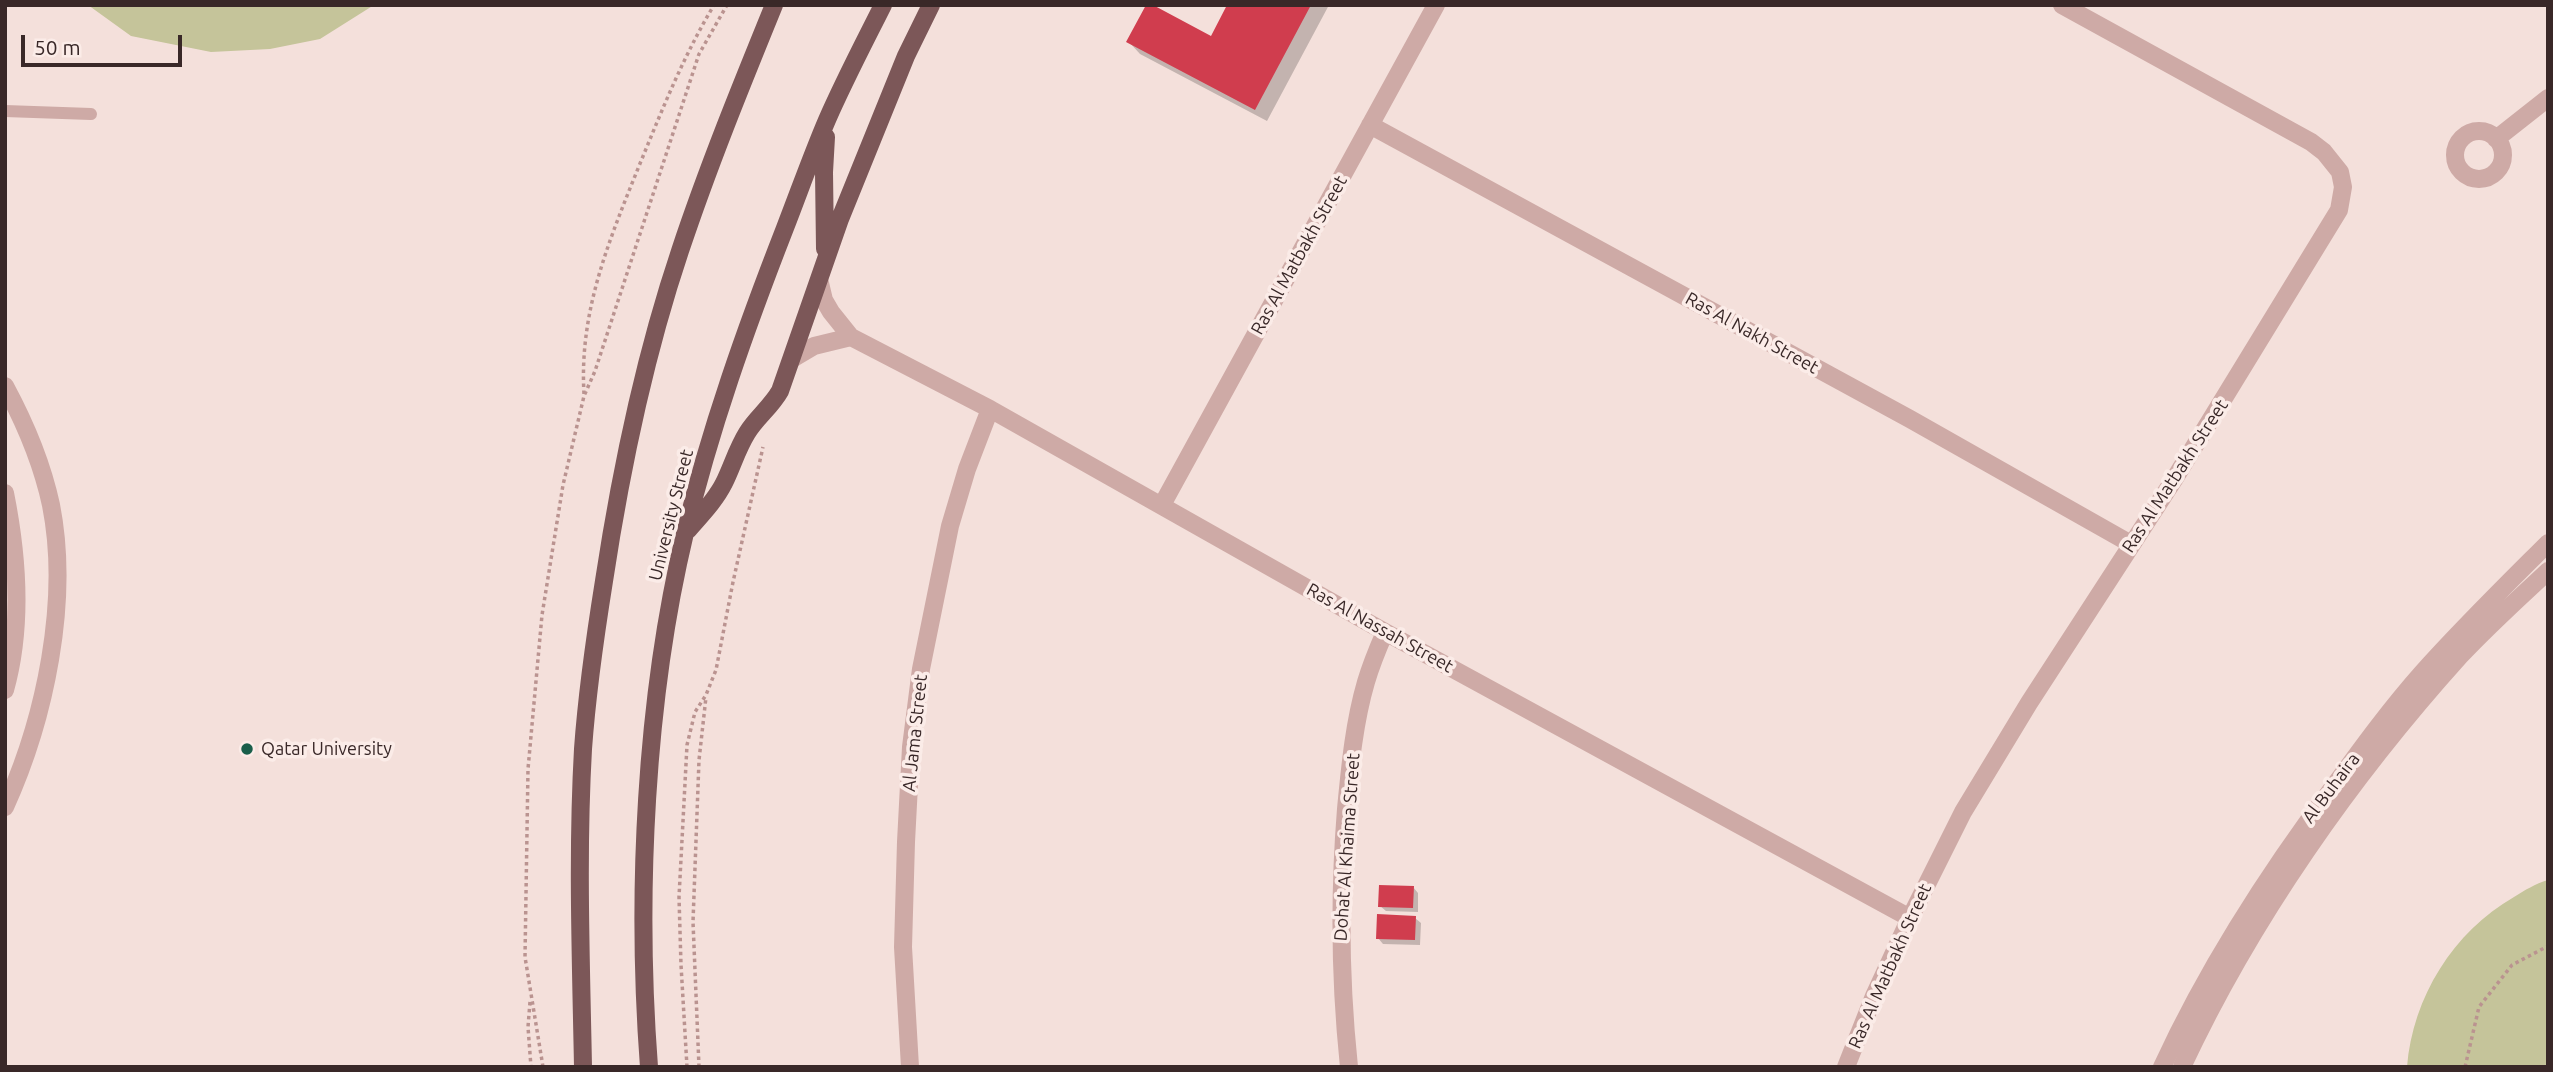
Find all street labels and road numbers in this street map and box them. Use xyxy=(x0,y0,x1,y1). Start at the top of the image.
street label: Ras Al Matbakh Street xyxy=(1246,172,1352,338)
street label: Ras Al Nakh Street xyxy=(1682,287,1822,379)
street label: Ras Al Matbakh Street xyxy=(2117,395,2233,557)
street label: University Street xyxy=(644,447,698,583)
street label: Ras Al Nassah Street xyxy=(1303,579,1457,677)
street label: Al Jama Street xyxy=(898,673,932,793)
street label: Al Buhaira xyxy=(2298,749,2364,827)
street label: Dohat Al Khaima Street xyxy=(1330,752,1364,942)
street label: Ras Al Matbakh Street xyxy=(1844,880,1936,1052)

